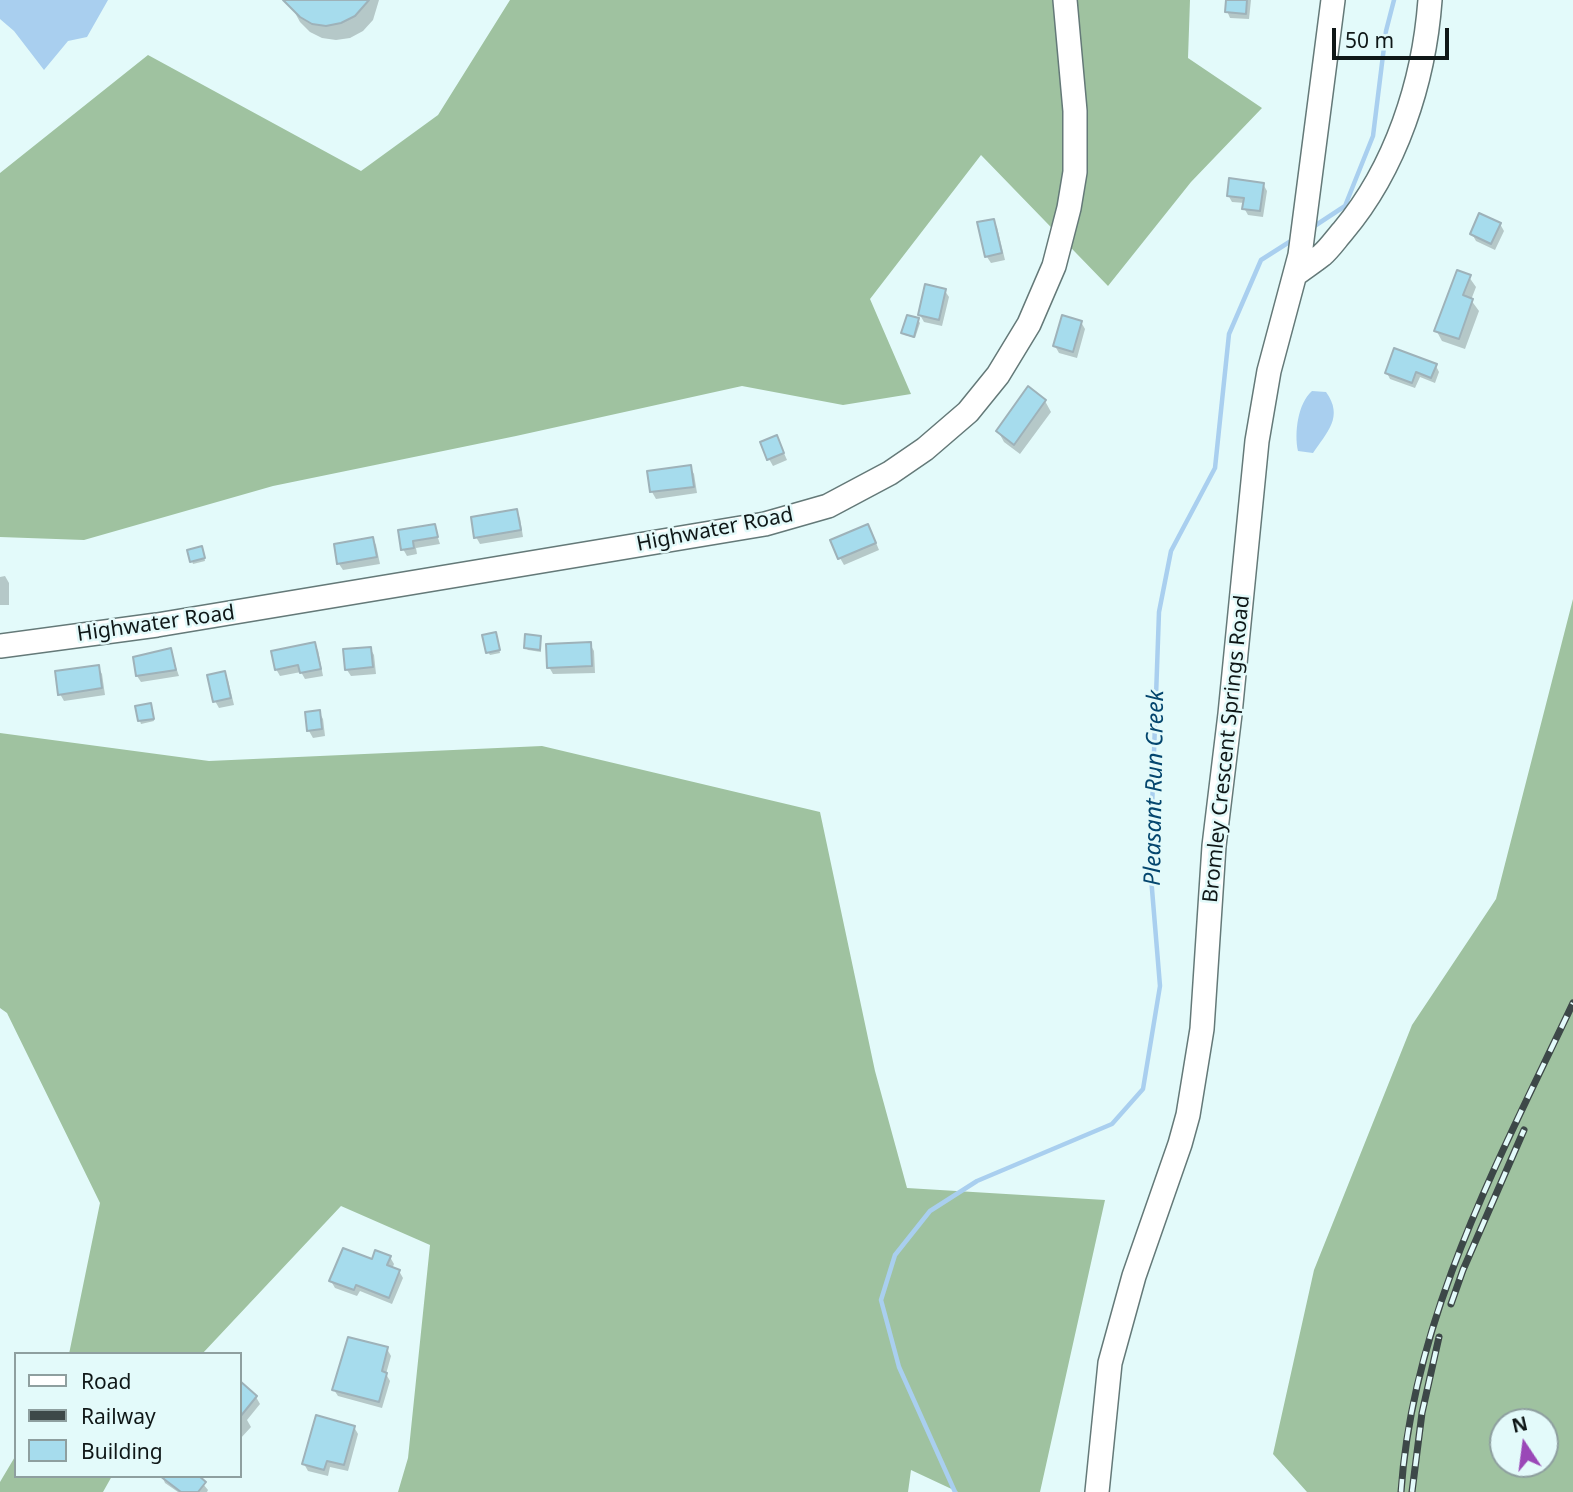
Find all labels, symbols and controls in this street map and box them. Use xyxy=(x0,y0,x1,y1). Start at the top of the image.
scale bar xyxy=(1335,14,1452,58)
text: 50 m xyxy=(1345,26,1394,54)
street label: Highwater Road xyxy=(634,502,796,558)
street label: Bromley Crescent Springs Road xyxy=(1198,594,1256,904)
street label: Highwater Road xyxy=(75,600,237,648)
water label: Pleasant Run Creek xyxy=(1139,690,1171,886)
legend xyxy=(14,1352,242,1478)
text: Road xyxy=(81,1367,131,1395)
text: Railway xyxy=(81,1402,156,1430)
north arrow xyxy=(1489,1408,1559,1478)
text: N xyxy=(1509,1410,1530,1439)
text: Building xyxy=(81,1437,163,1465)

